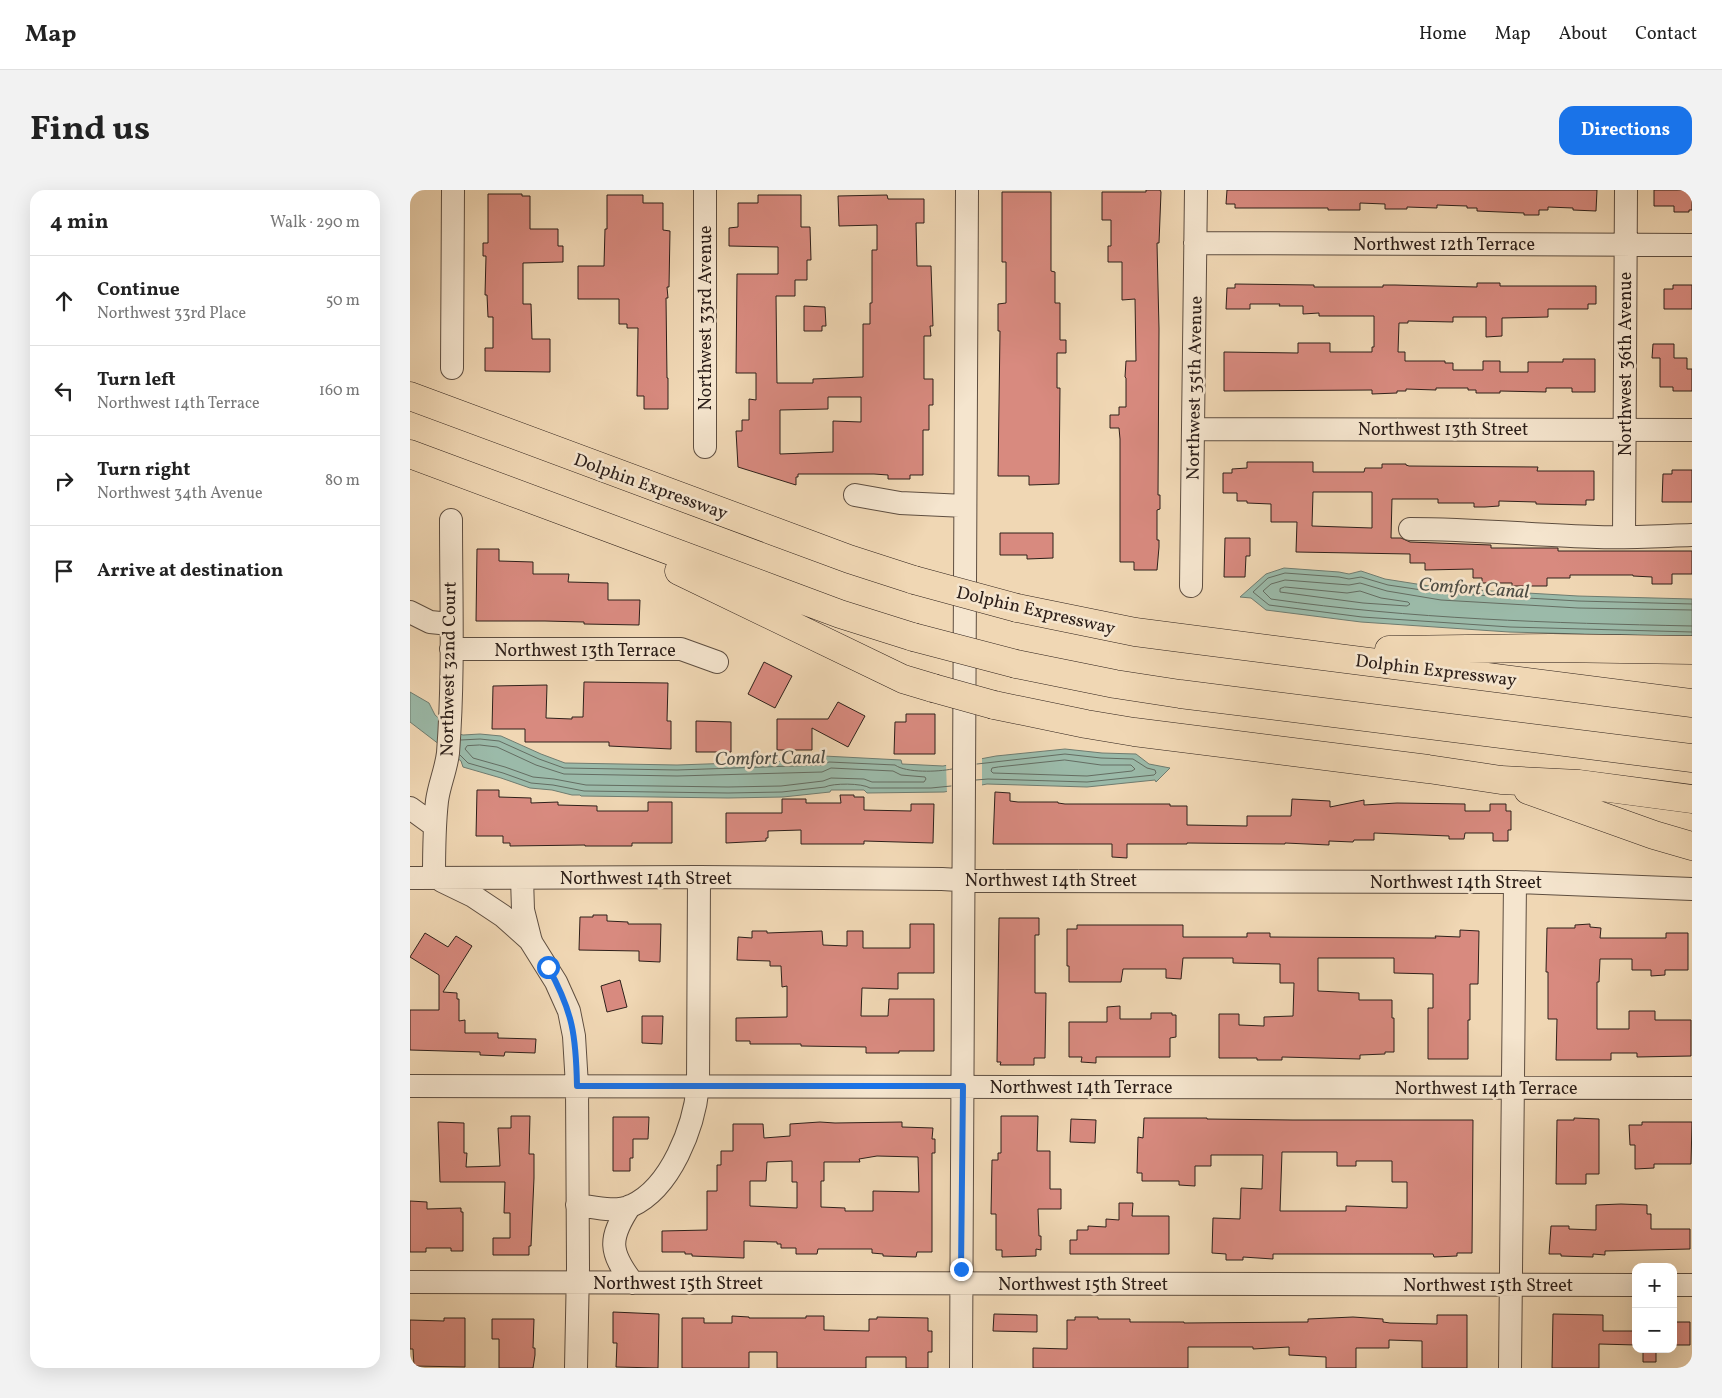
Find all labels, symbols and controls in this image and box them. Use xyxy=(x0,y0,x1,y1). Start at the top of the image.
text: Map xyxy=(25,18,76,52)
text: Home xyxy=(1419,22,1467,47)
text: Map xyxy=(1495,22,1531,47)
text: About xyxy=(1559,22,1607,47)
text: Contact xyxy=(1635,22,1697,47)
text: Find us xyxy=(30,106,150,154)
button: Directions xyxy=(1559,106,1692,155)
text: 4 min xyxy=(50,208,109,237)
text: Walk · 290 m xyxy=(270,212,360,234)
street label: Northwest 33rd Avenue xyxy=(694,225,719,411)
street label: Northwest 12th Terrace xyxy=(1353,233,1535,258)
street label: Northwest 36th Avenue xyxy=(1614,272,1639,456)
text: Continue xyxy=(97,277,180,303)
icon: ahead xyxy=(50,287,78,315)
text: 50 m xyxy=(326,290,360,312)
street label: Northwest 35th Avenue xyxy=(1181,296,1210,480)
text: Northwest 33rd Place xyxy=(97,303,246,325)
text: Turn left xyxy=(97,367,176,393)
icon: left xyxy=(50,377,78,405)
text: 160 m xyxy=(319,380,360,402)
text: Northwest 14th Terrace xyxy=(97,393,260,415)
street label: Northwest 13th Street xyxy=(1358,418,1528,443)
street label: Dolphin Expressway xyxy=(570,448,731,527)
text: Turn right xyxy=(97,457,190,483)
icon: right xyxy=(50,467,78,495)
text: 80 m xyxy=(325,470,360,492)
text: Northwest 34th Avenue xyxy=(97,483,263,505)
icon: arrive xyxy=(50,557,78,585)
text: Arrive at destination xyxy=(97,558,283,584)
water label: Comfort Canal xyxy=(1418,572,1530,606)
street label: Northwest 32nd Court xyxy=(435,581,464,757)
street label: Dolphin Expressway xyxy=(954,581,1118,642)
street label: Northwest 13th Terrace xyxy=(494,639,676,664)
street label: Dolphin Expressway xyxy=(1354,649,1518,694)
water label: Comfort Canal xyxy=(714,745,826,773)
street label: Northwest 14th Street xyxy=(560,867,732,892)
street label: Northwest 14th Street xyxy=(965,869,1137,894)
street label: Northwest 14th Street xyxy=(1370,871,1542,896)
route start xyxy=(537,956,560,979)
street label: Northwest 14th Terrace xyxy=(990,1076,1172,1101)
street label: Northwest 14th Terrace xyxy=(1395,1077,1577,1102)
route end xyxy=(950,1258,973,1281)
map controls xyxy=(1632,1263,1677,1353)
button: + xyxy=(1632,1263,1677,1308)
street label: Northwest 15th Street xyxy=(593,1272,763,1297)
street label: Northwest 15th Street xyxy=(998,1273,1168,1298)
street label: Northwest 15th Street xyxy=(1403,1274,1573,1299)
button: − xyxy=(1632,1308,1677,1353)

